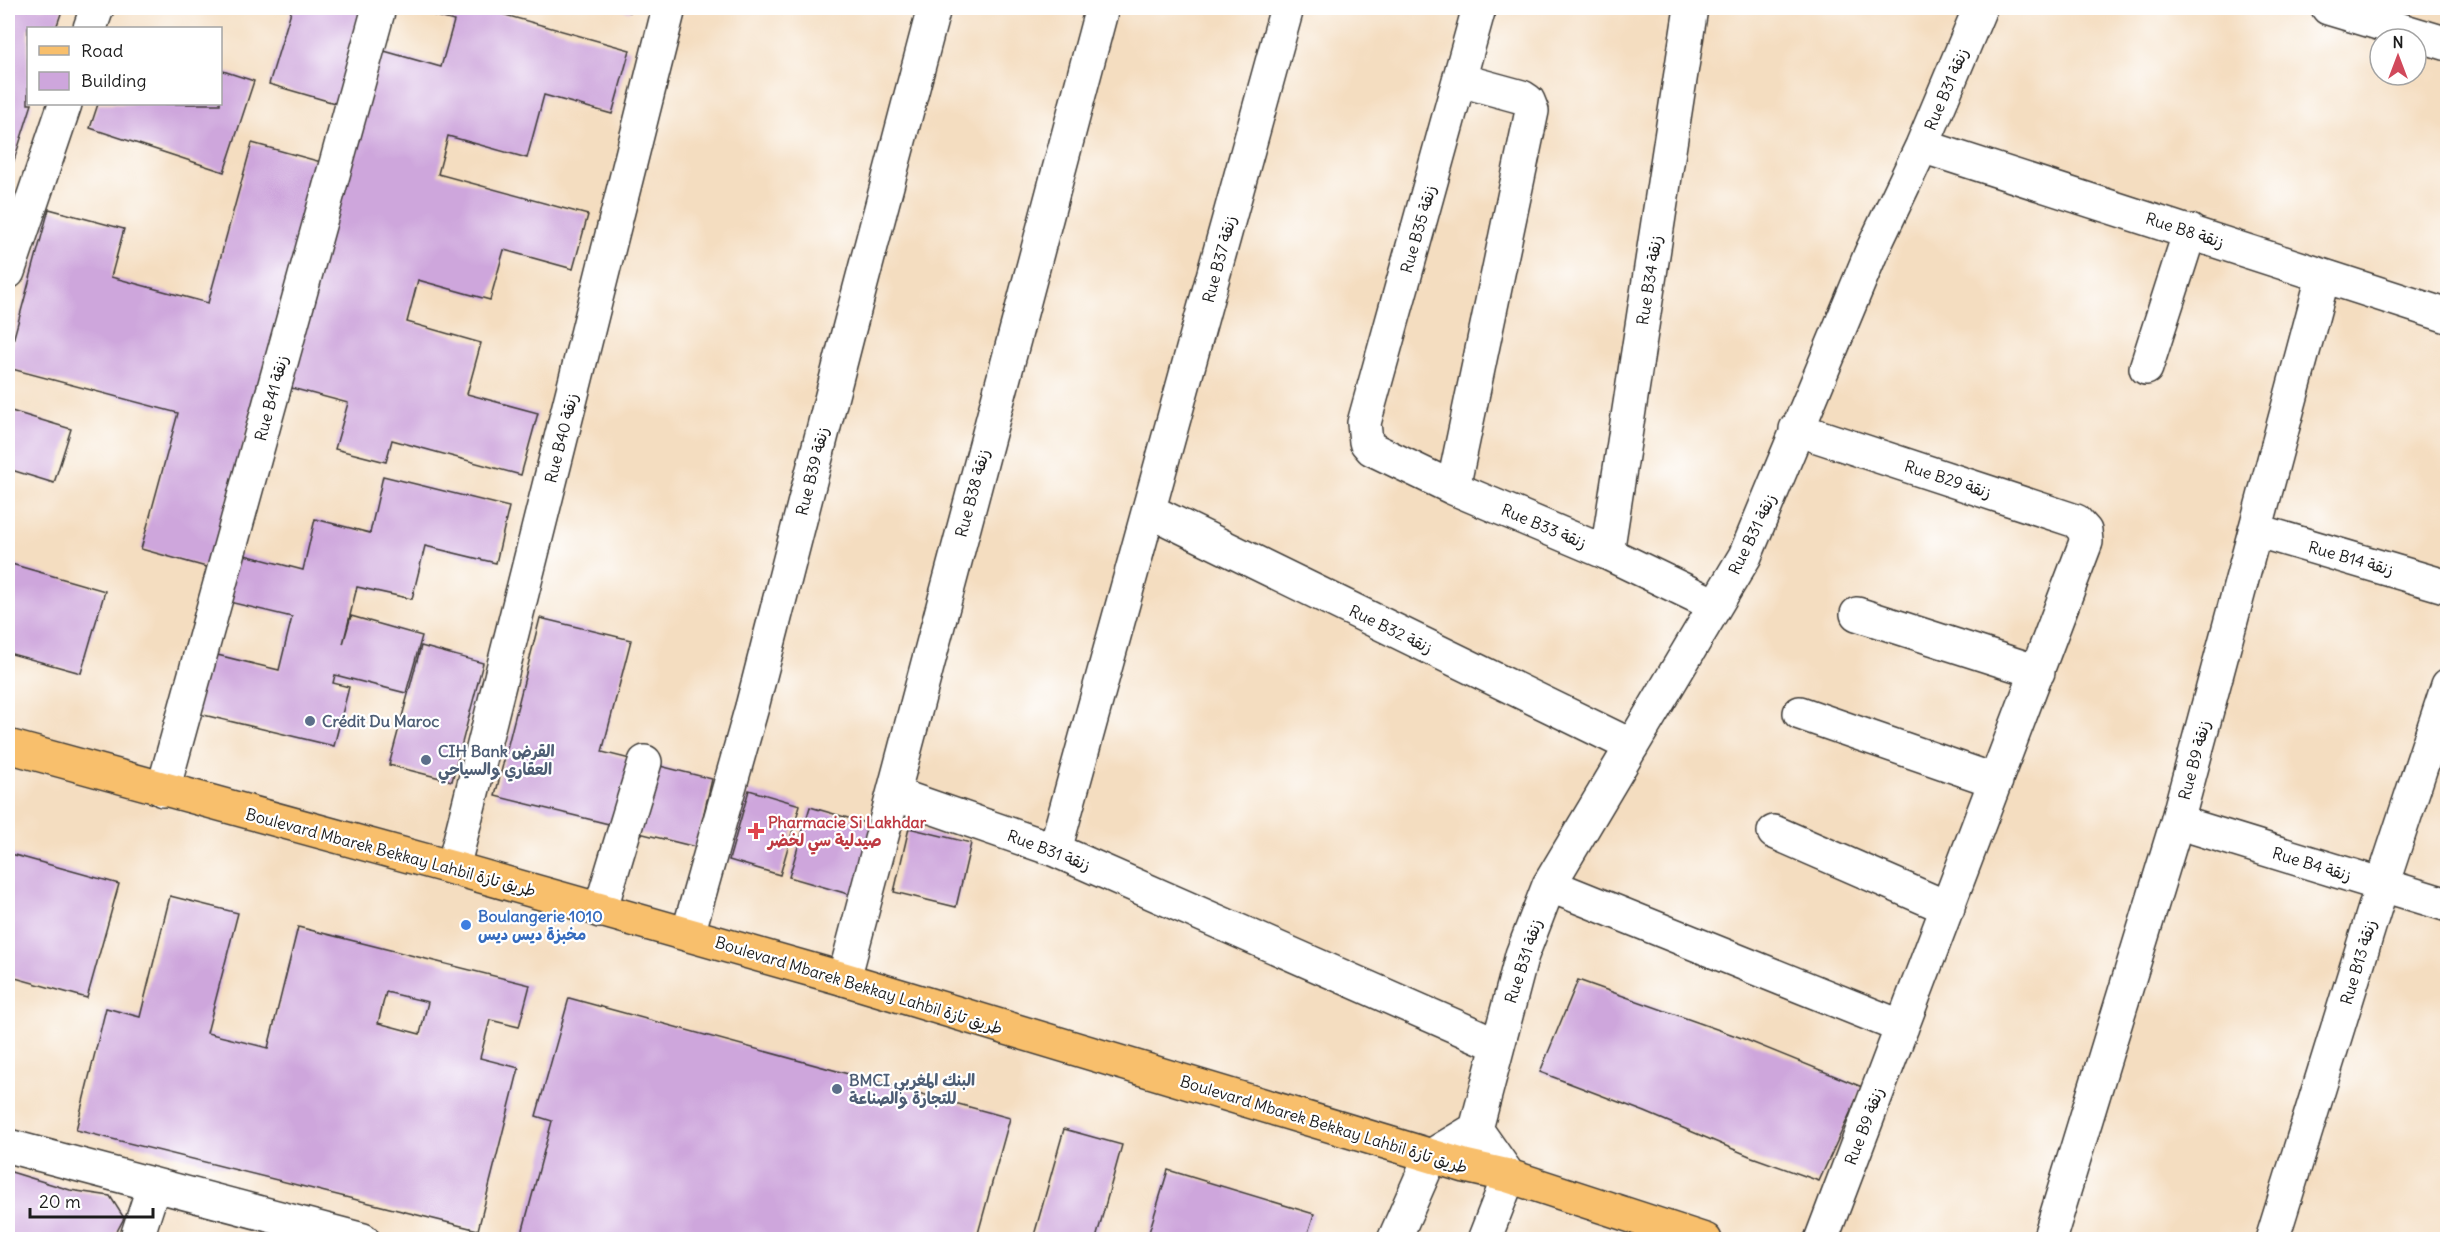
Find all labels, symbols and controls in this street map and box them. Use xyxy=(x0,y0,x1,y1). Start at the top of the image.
legend xyxy=(27,27,222,105)
north arrow xyxy=(2368,27,2428,87)
text: N xyxy=(2392,32,2404,52)
text: Road xyxy=(81,39,124,62)
street label: Rue B31 زنقة xyxy=(1920,45,1972,133)
text: Building xyxy=(81,69,146,92)
street label: Rue B35 زنقة xyxy=(1396,183,1440,275)
street label: Rue B8 زنقة xyxy=(2143,208,2227,252)
street label: Rue B37 زنقة xyxy=(1198,213,1240,305)
street label: Rue B34 زنقة xyxy=(1632,234,1666,326)
street label: Rue B41 زنقة xyxy=(250,353,292,443)
street label: Rue B40 زنقة xyxy=(540,391,582,485)
street label: Rue B39 زنقة xyxy=(791,425,833,517)
street label: Rue B38 زنقة xyxy=(951,447,993,539)
street label: Rue B29 زنقة xyxy=(1902,456,1994,502)
street label: Rue B31 زنقة xyxy=(1724,490,1780,578)
street label: Rue B33 زنقة xyxy=(1498,499,1590,553)
street label: Rue B14 زنقة xyxy=(2306,536,2396,580)
street label: Rue B32 زنقة xyxy=(1346,600,1436,658)
place label: Crédit Du Maroc xyxy=(322,711,439,731)
marker: Crédit Du Maroc xyxy=(303,714,317,728)
street label: Rue B9 زنقة xyxy=(2174,718,2214,802)
place label: CIH Bank القرض العقاري والسياحي xyxy=(438,741,555,784)
marker: CIH Bank القرض العقاري والسياحي xyxy=(419,753,433,767)
street label: Boulevard Mbarek Bekkay Lahbil طريق تازة xyxy=(244,804,538,900)
place label: Pharmacie Si Lakhdar صيدلية سي لخضر xyxy=(766,812,927,855)
marker: Pharmacie Si Lakhdar صيدلية سي لخضر xyxy=(749,824,763,838)
street label: Rue B31 زنقة xyxy=(1005,825,1093,875)
street label: Rue B4 زنقة xyxy=(2270,843,2354,885)
place label: Boulangerie 1010 مخبزة ديس ديس xyxy=(478,906,603,944)
street label: Rue B31 زنقة xyxy=(1500,916,1546,1006)
street label: Rue B13 زنقة xyxy=(2336,917,2380,1007)
marker: Boulangerie 1010 مخبزة ديس ديس xyxy=(459,918,473,932)
street label: Boulevard Mbarek Bekkay Lahbil طريق تازة xyxy=(713,932,1005,1038)
place label: BMCI البنك المغربي للتجارة والصناعة xyxy=(849,1070,975,1109)
street label: Boulevard Mbarek Bekkay Lahbil طريق تازة xyxy=(1178,1071,1470,1177)
marker: BMCI البنك المغربي للتجارة والصناعة xyxy=(830,1082,844,1096)
street label: Rue B9 زنقة xyxy=(1840,1084,1888,1168)
scale bar xyxy=(30,1181,153,1219)
text: 20 m xyxy=(39,1190,81,1213)

